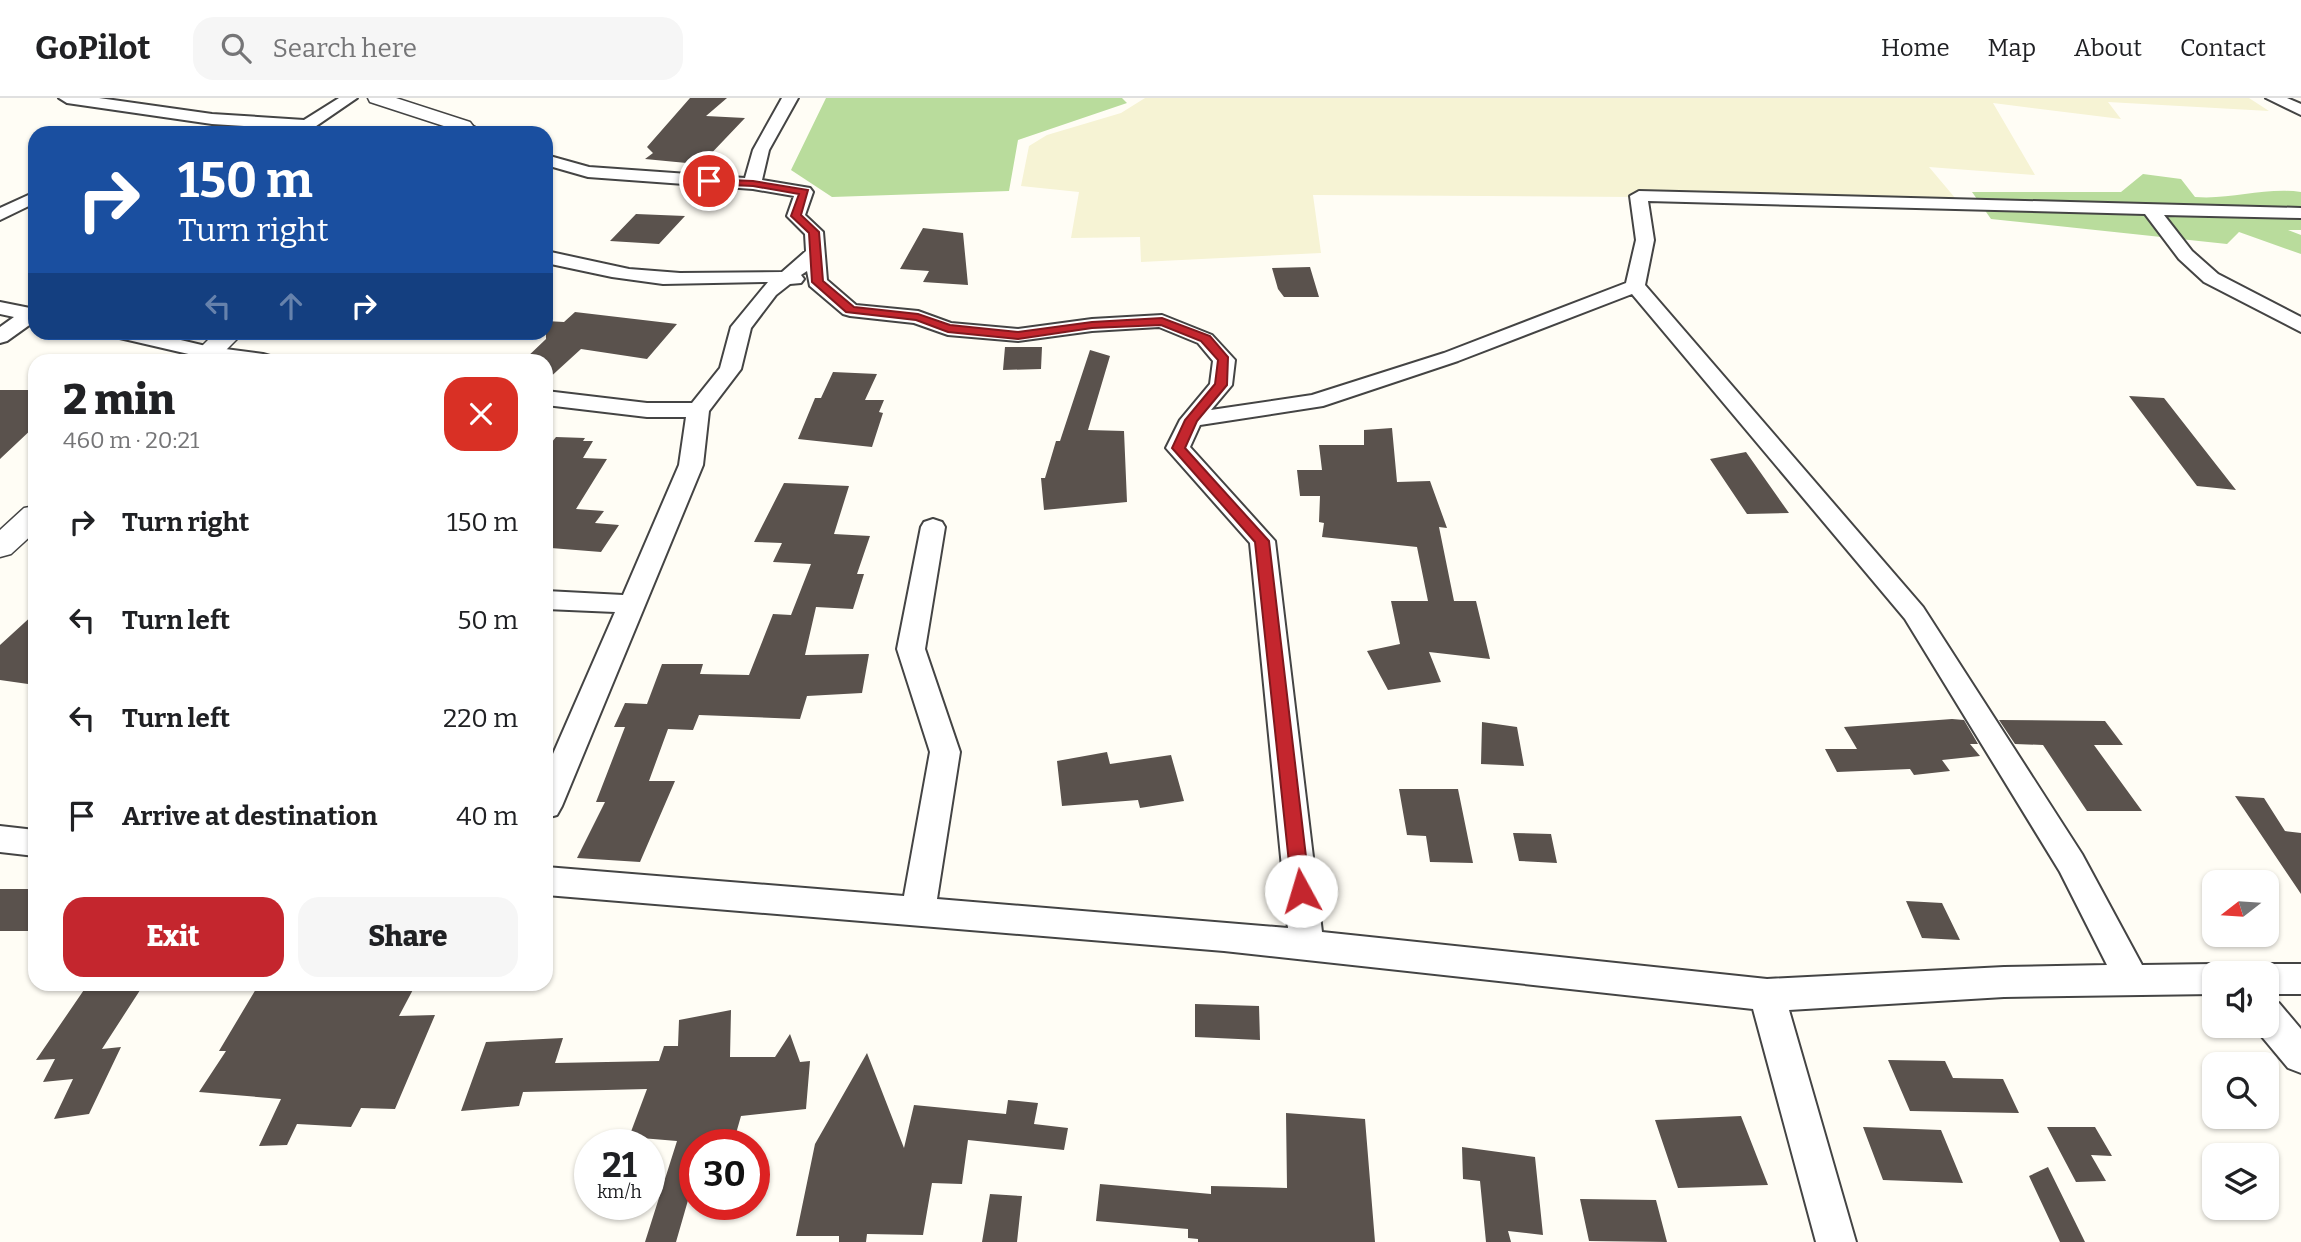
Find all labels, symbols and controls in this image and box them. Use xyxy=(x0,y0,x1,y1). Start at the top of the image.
search box xyxy=(193,17,683,80)
text: GoPilot xyxy=(35,28,151,68)
icon: search xyxy=(217,29,255,67)
text: Search here xyxy=(273,33,417,64)
text: Home xyxy=(1881,34,1950,62)
text: Map xyxy=(1988,34,2036,62)
text: About xyxy=(2074,34,2142,62)
text: Contact xyxy=(2180,34,2266,62)
text: 150 m xyxy=(178,151,313,210)
pin xyxy=(679,151,739,211)
icon: right xyxy=(63,154,154,245)
icon: arrive xyxy=(690,162,728,200)
text: Turn right xyxy=(178,211,329,249)
icon: left xyxy=(199,287,237,325)
icon: ahead xyxy=(272,287,310,325)
icon: right xyxy=(345,287,383,325)
text: 2 min xyxy=(63,375,175,425)
button: close xyxy=(444,377,518,451)
text: 460 m · 20:21 xyxy=(63,426,199,454)
icon: right xyxy=(63,503,101,541)
text: Turn right xyxy=(122,507,249,538)
text: 150 m xyxy=(447,507,518,538)
icon: left xyxy=(63,601,101,639)
text: Turn left xyxy=(122,605,230,636)
text: 50 m xyxy=(457,605,518,636)
icon: left xyxy=(63,699,101,737)
text: Turn left xyxy=(122,703,230,734)
text: 220 m xyxy=(443,703,518,734)
icon: arrive xyxy=(63,797,101,835)
text: Arrive at destination xyxy=(122,801,377,832)
text: 40 m xyxy=(456,801,518,832)
position arrow xyxy=(1264,854,1338,928)
north arrow xyxy=(2202,870,2278,947)
map controls xyxy=(2202,870,2279,1220)
button: Exit xyxy=(63,897,284,977)
button: Share xyxy=(298,897,518,977)
button: sound xyxy=(2202,961,2279,1038)
button: search xyxy=(2202,1052,2279,1129)
speed limit sign: 30 xyxy=(679,1129,770,1220)
button: layers xyxy=(2202,1143,2279,1220)
text: 21 xyxy=(602,1144,637,1186)
text: km/h xyxy=(597,1181,642,1203)

